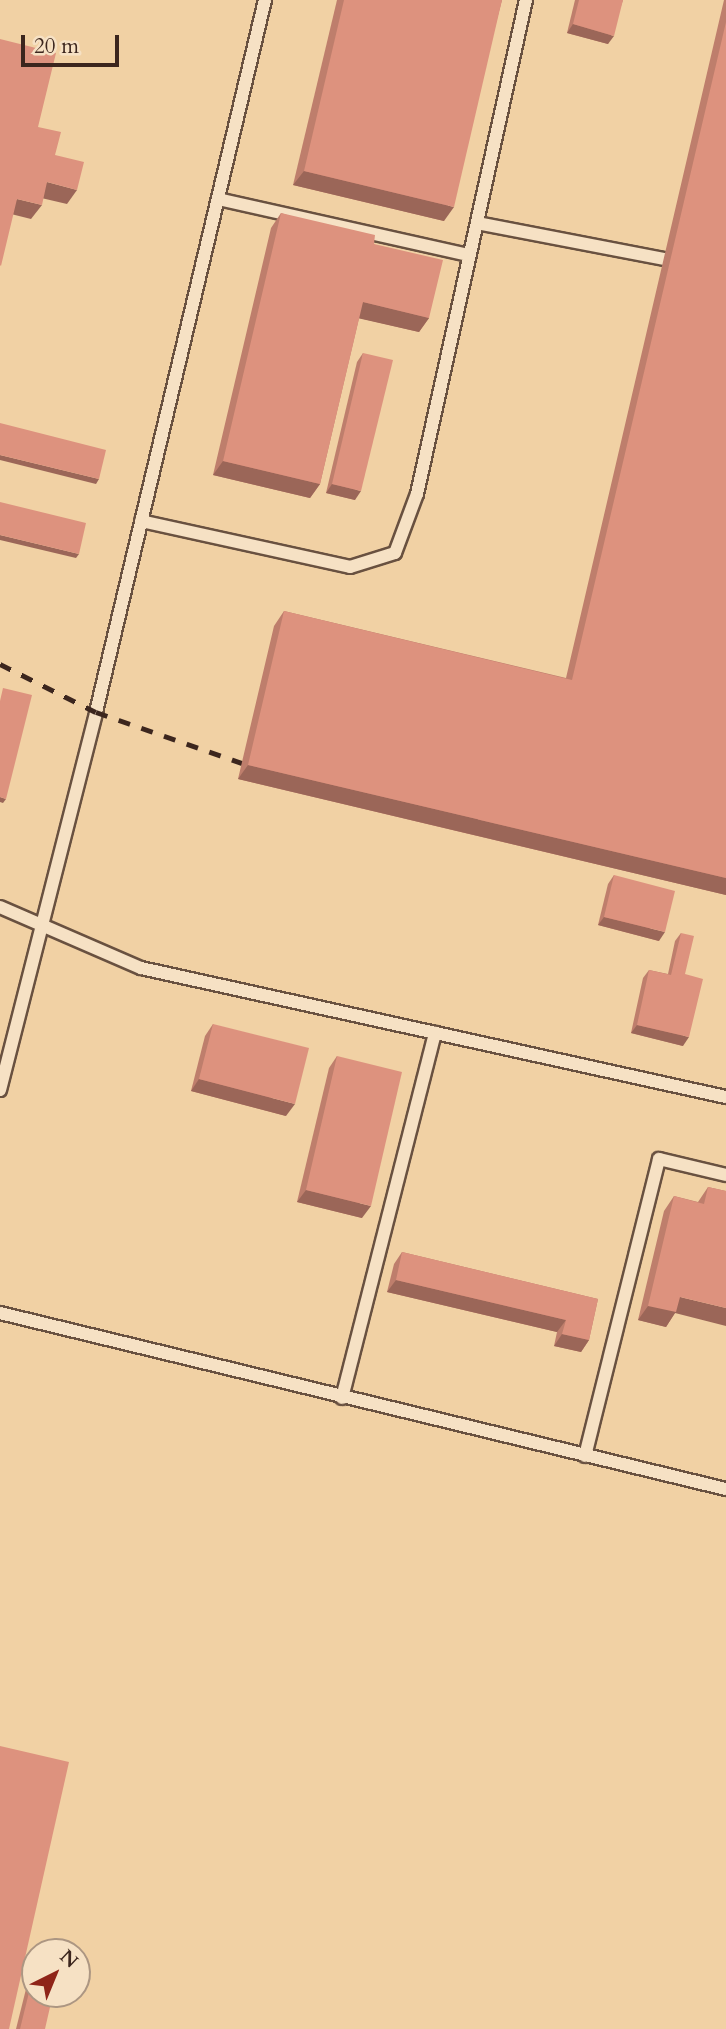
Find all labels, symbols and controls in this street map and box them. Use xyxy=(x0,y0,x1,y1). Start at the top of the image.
scale bar xyxy=(24,21,122,65)
text: 20 m xyxy=(34,32,79,61)
north arrow xyxy=(21,1938,91,2008)
text: N xyxy=(54,1944,84,1974)

